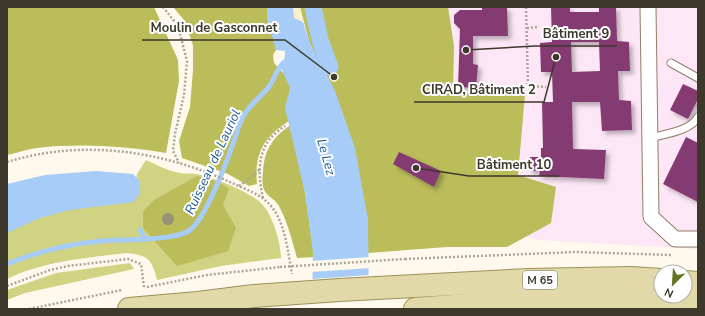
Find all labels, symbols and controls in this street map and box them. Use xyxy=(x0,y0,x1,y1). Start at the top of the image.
callout: Moulin de Gasconnet xyxy=(142,15,285,40)
text: Moulin de Gasconnet xyxy=(151,19,278,37)
callout: Bâtiment 9 xyxy=(535,21,617,46)
text: Bâtiment 9 xyxy=(543,25,610,43)
callout: CIRAD, Bâtiment 2 xyxy=(414,77,544,102)
text: CIRAD, Bâtiment 2 xyxy=(422,81,536,99)
water label: Ruisseau de Lauriol xyxy=(181,107,245,217)
water label: Le Lez xyxy=(312,137,340,177)
callout: Bâtiment 10 xyxy=(469,151,559,176)
text: Bâtiment 10 xyxy=(477,156,551,174)
north arrow xyxy=(653,264,693,304)
road number: M 65 xyxy=(523,271,557,289)
text: N xyxy=(662,284,676,301)

